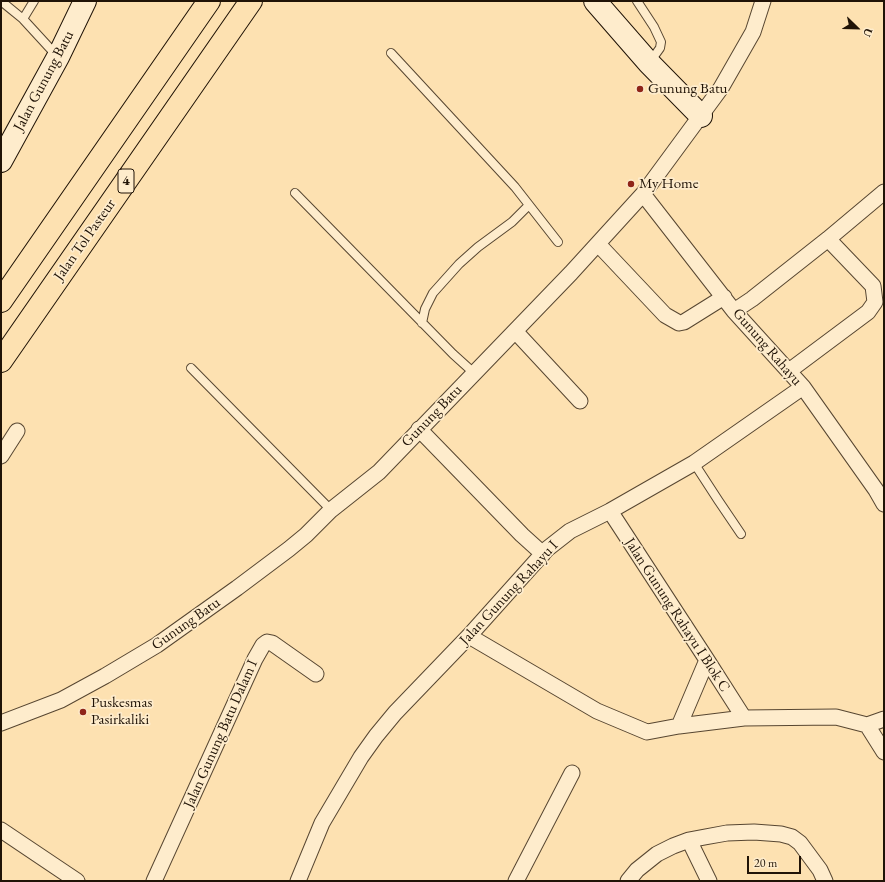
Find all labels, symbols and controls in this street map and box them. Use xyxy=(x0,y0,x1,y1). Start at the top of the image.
north arrow xyxy=(837,8,877,48)
text: U xyxy=(860,26,876,39)
street label: Jalan Gunung Batu xyxy=(10,28,78,134)
place label: Gunung Batu xyxy=(648,80,728,98)
marker: Gunung Batu xyxy=(635,84,645,94)
road number: 4 xyxy=(118,169,134,193)
place label: My Home xyxy=(639,175,699,193)
marker: My Home xyxy=(626,179,636,189)
street label: Jalan Tol Pasteur xyxy=(50,196,120,284)
street label: Gunung Rahayu xyxy=(728,305,806,389)
street label: Gunung Batu xyxy=(398,381,466,451)
street label: Jalan Gunung Rahayu I Blok C xyxy=(620,535,734,695)
street label: Jalan Gunung Rahayu I xyxy=(456,537,562,649)
street label: Gunung Batu xyxy=(148,594,224,654)
street label: Jalan Gunung Batu Dalam I xyxy=(180,657,262,811)
place label: Puskesmas Pasirkaliki xyxy=(91,694,152,729)
marker: Puskesmas Pasirkaliki xyxy=(78,707,88,717)
scale bar xyxy=(749,848,803,874)
text: 20 m xyxy=(754,855,777,871)

